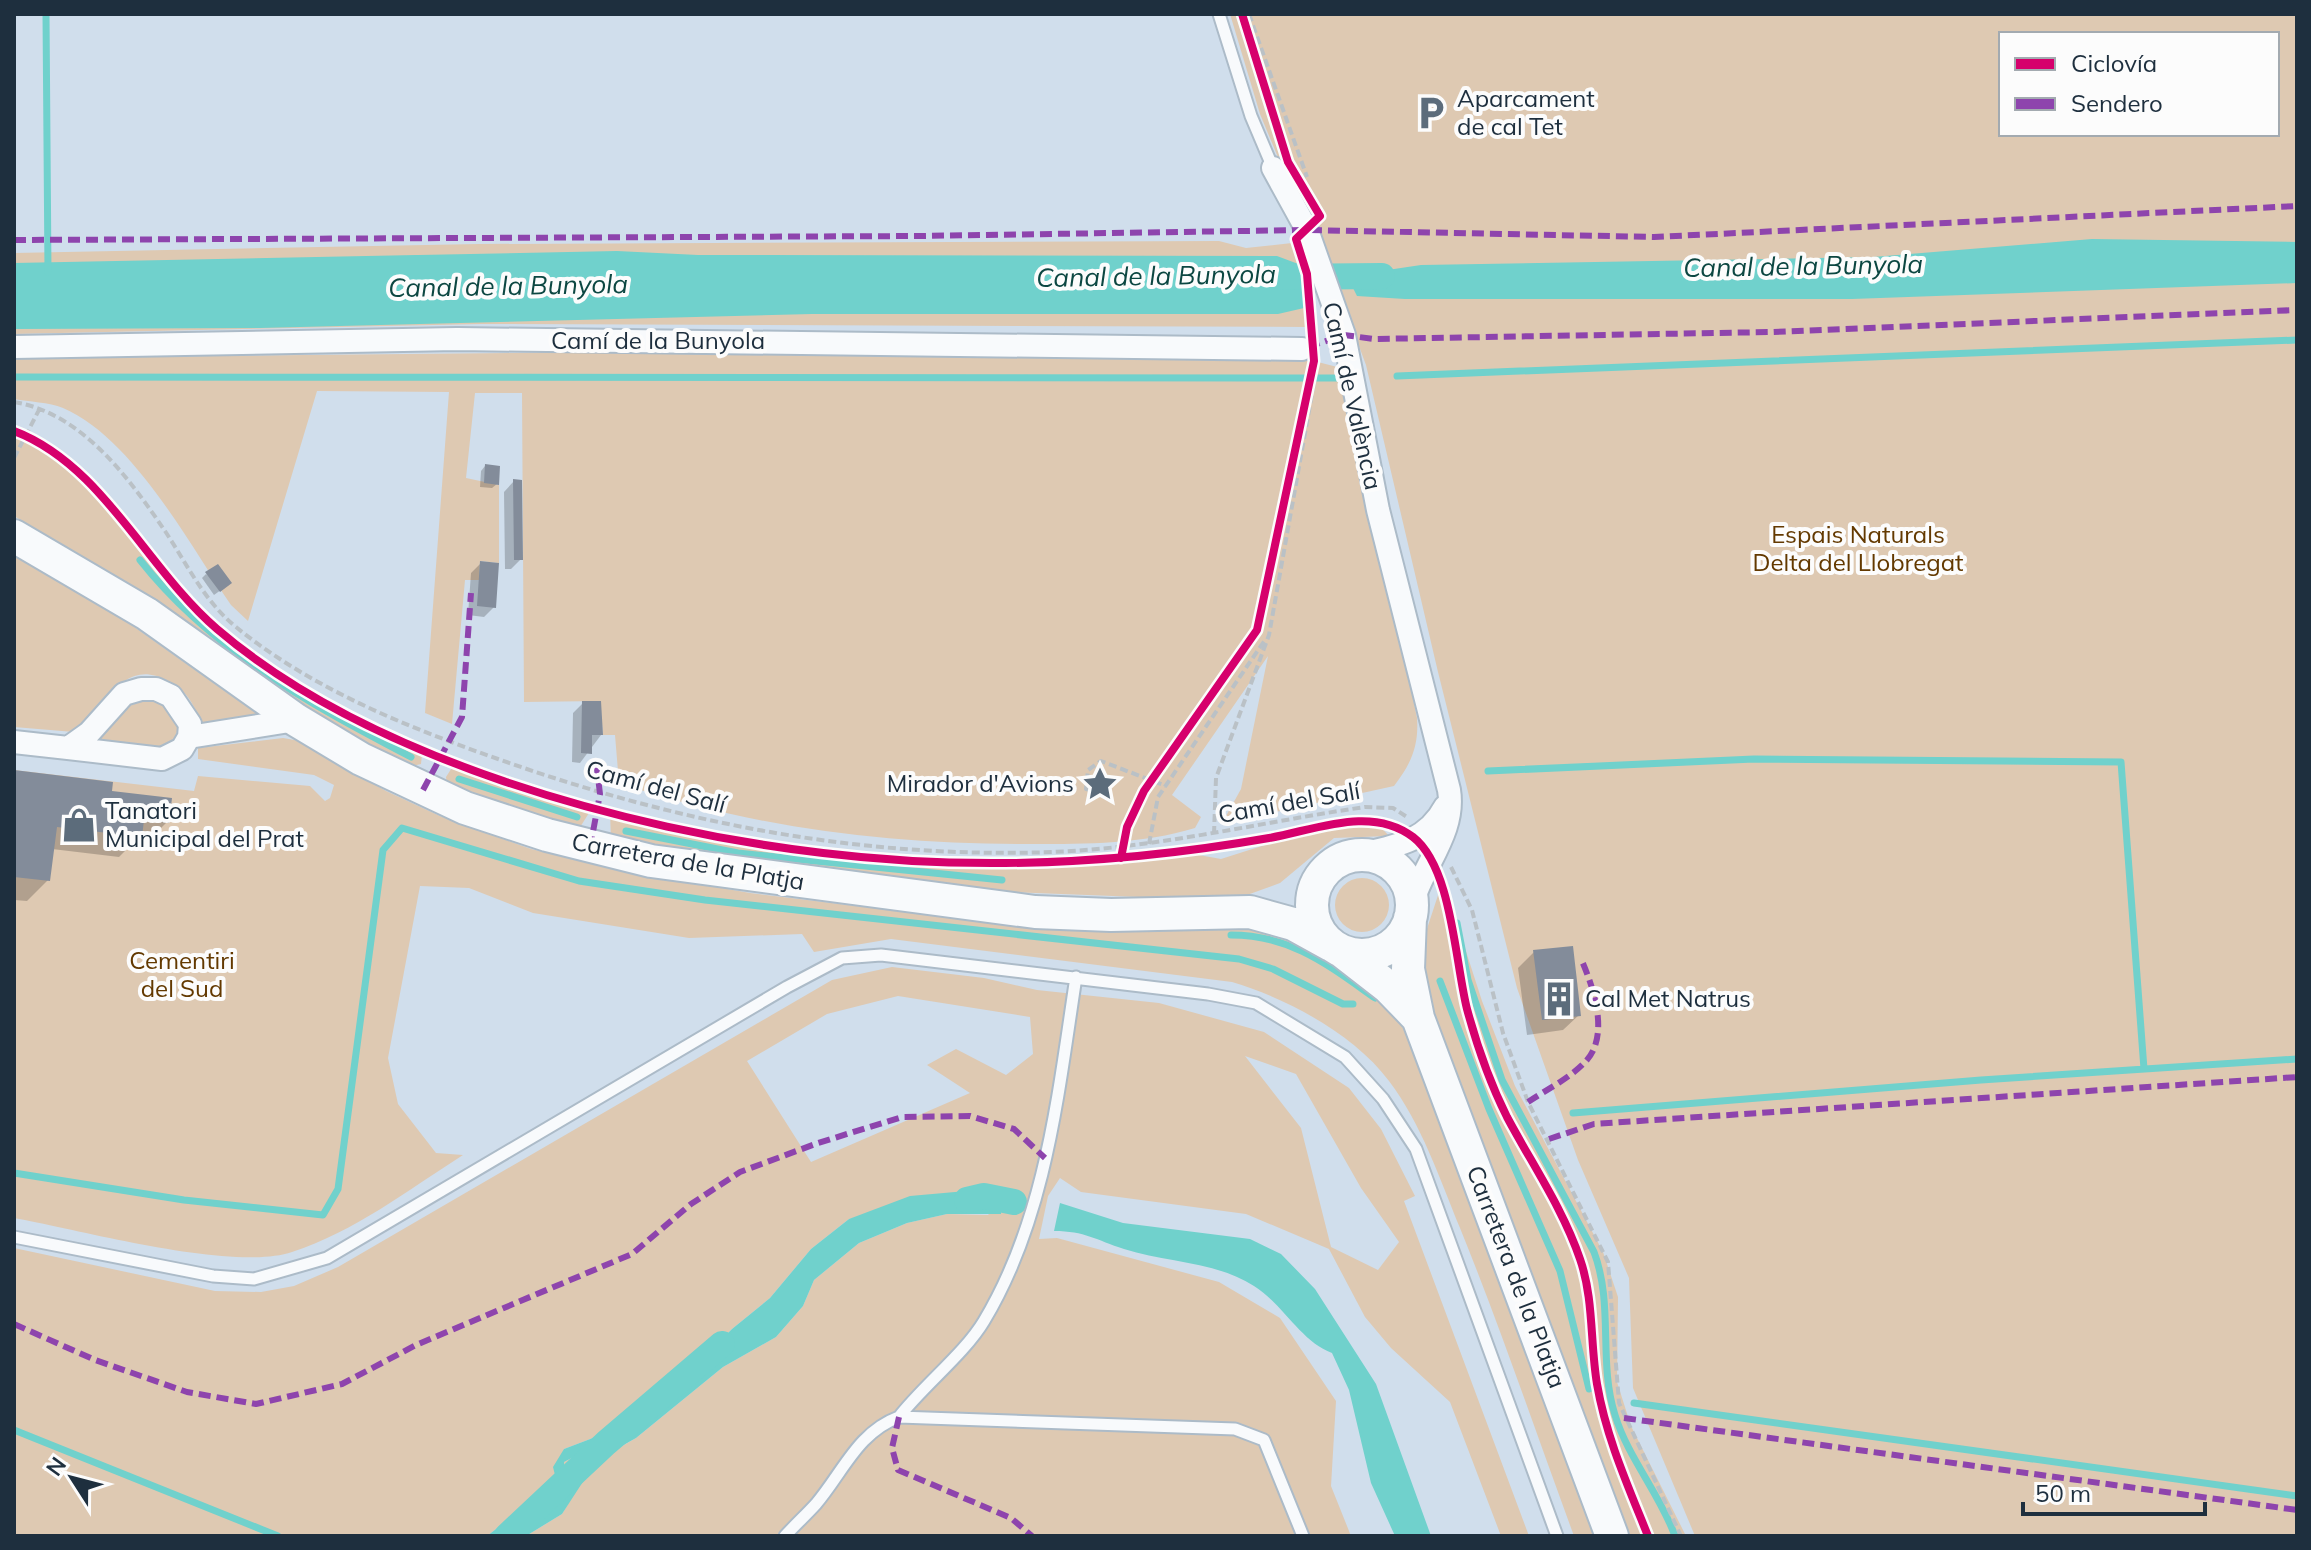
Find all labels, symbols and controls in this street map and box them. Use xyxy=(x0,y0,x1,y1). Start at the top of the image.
legend xyxy=(1999,32,2279,136)
text: Ciclovía xyxy=(2071,48,2157,78)
place label: Aparcament de cal Tet xyxy=(1457,83,1595,141)
text: Sendero xyxy=(2071,88,2163,118)
parking icon: Aparcament de cal Tet xyxy=(1412,94,1450,132)
water label: Canal de la Bunyola xyxy=(1683,247,1923,284)
water label: Canal de la Bunyola xyxy=(1036,257,1276,294)
water label: Canal de la Bunyola xyxy=(388,267,628,304)
street label: Camí de València xyxy=(1317,299,1389,493)
street label: Camí de la Bunyola xyxy=(551,325,765,355)
park label: Espais Naturals Delta del Llobregat xyxy=(1753,519,1963,577)
street label: Camí del Salí xyxy=(583,753,731,819)
place icon: Mirador d'Avions xyxy=(1081,765,1119,803)
place label: Mirador d'Avions xyxy=(887,768,1074,798)
street label: Camí del Salí xyxy=(1215,775,1363,829)
place label: Tanatori Municipal del Prat xyxy=(105,795,304,853)
shop icon: Tanatori Municipal del Prat xyxy=(60,806,98,844)
street label: Carretera de la Platja xyxy=(570,826,807,896)
park label: Cementiri del Sud xyxy=(129,945,235,1003)
building icon: Cal Met Natrus xyxy=(1540,980,1578,1018)
place label: Cal Met Natrus xyxy=(1585,983,1751,1013)
street label: Carretera de la Platja xyxy=(1461,1161,1573,1392)
north arrow xyxy=(32,1438,112,1518)
text: N xyxy=(40,1451,72,1481)
scale bar xyxy=(2023,1466,2205,1516)
text: 50 m xyxy=(2035,1478,2091,1508)

